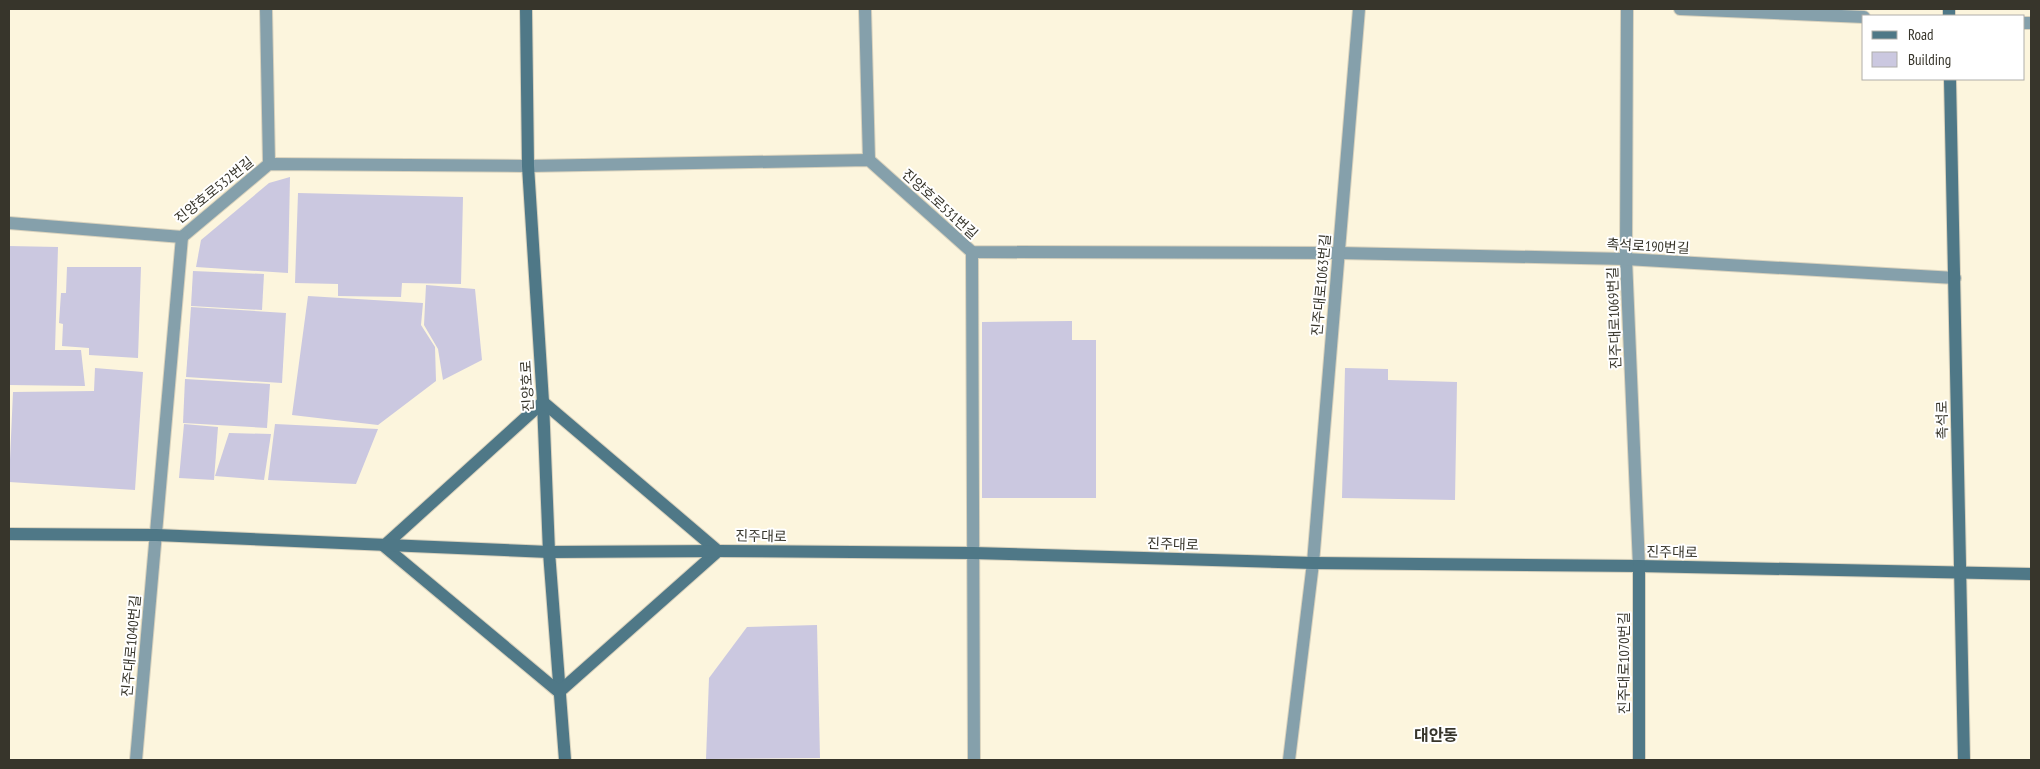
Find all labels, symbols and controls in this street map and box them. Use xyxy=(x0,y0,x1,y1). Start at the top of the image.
legend xyxy=(1862,15,2025,80)
text: Road xyxy=(1908,25,1934,44)
text: Building xyxy=(1908,50,1951,69)
street label: 진양호로532번길 xyxy=(171,153,257,227)
street label: 진양호로531번길 xyxy=(898,165,982,243)
street label: 진주대로1063번길 xyxy=(1308,233,1334,337)
street label: 촉석로190번길 xyxy=(1606,235,1690,257)
street label: 진주대로1069번길 xyxy=(1603,266,1625,370)
street label: 진양호로 xyxy=(517,360,537,412)
street label: 촉석로 xyxy=(1933,400,1951,439)
street label: 진주대로 xyxy=(735,527,787,545)
street label: 진주대로 xyxy=(1147,534,1199,554)
street label: 진주대로 xyxy=(1646,543,1698,561)
street label: 진주대로1040번길 xyxy=(118,594,144,698)
street label: 진주대로1070번길 xyxy=(1615,612,1633,714)
district label: 대안동 xyxy=(1414,725,1458,745)

